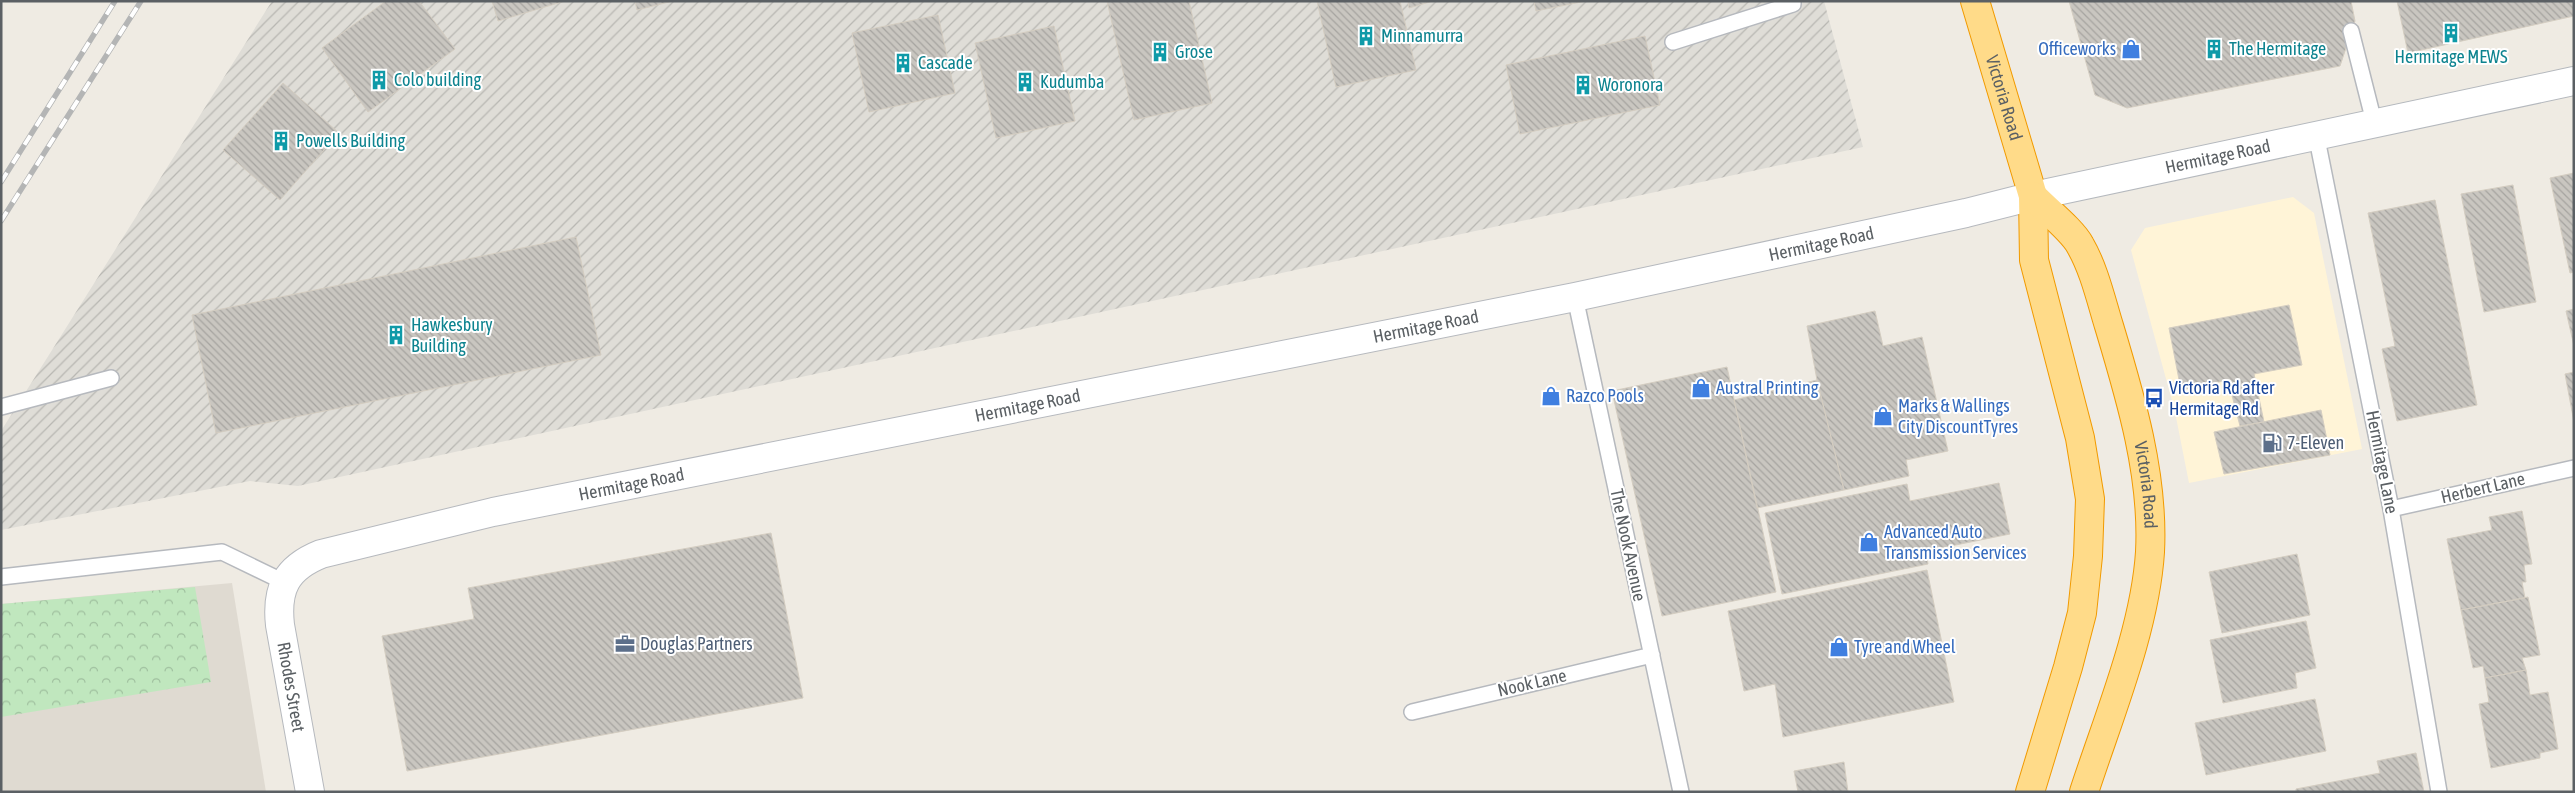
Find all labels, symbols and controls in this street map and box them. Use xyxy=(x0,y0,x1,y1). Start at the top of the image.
building icon: Hermitage MEWS xyxy=(2440,22,2462,44)
building icon: Minnamurra xyxy=(1355,25,1377,47)
place label: Minnamurra xyxy=(1381,25,1463,46)
place label: Officeworks xyxy=(2038,38,2116,59)
shop icon: Officeworks xyxy=(2120,38,2142,60)
building icon: The Hermitage xyxy=(2203,38,2225,60)
place label: The Hermitage xyxy=(2229,38,2326,59)
building icon: Grose xyxy=(1149,41,1171,63)
place label: Grose xyxy=(1175,41,1213,62)
place label: Hermitage MEWS xyxy=(2395,46,2508,67)
building icon: Cascade xyxy=(892,52,914,74)
place label: Cascade xyxy=(918,52,973,73)
street label: Victoria Road xyxy=(1982,53,2027,143)
building icon: Colo building xyxy=(368,69,390,91)
place label: Colo building xyxy=(394,69,481,90)
building icon: Kudumba xyxy=(1014,71,1036,93)
place label: Kudumba xyxy=(1040,71,1104,92)
building icon: Woronora xyxy=(1572,74,1594,96)
place label: Woronora xyxy=(1598,74,1663,95)
building icon: Powells Building xyxy=(270,130,292,152)
place label: Powells Building xyxy=(296,130,405,151)
street label: Hermitage Road xyxy=(2163,135,2272,178)
street label: Hermitage Road xyxy=(1767,222,1876,265)
street label: Hermitage Road xyxy=(1371,305,1480,347)
place label: Hawkesbury Building xyxy=(411,314,493,356)
building icon: Hawkesbury Building xyxy=(385,324,407,346)
shop icon: Austral Printing xyxy=(1690,377,1712,399)
place label: Austral Printing xyxy=(1716,377,1819,398)
place label: Victoria Rd after Hermitage Rd xyxy=(2169,377,2275,419)
street label: Hermitage Road xyxy=(973,385,1082,426)
shop icon: Razco Pools xyxy=(1540,385,1562,407)
place label: Razco Pools xyxy=(1566,385,1644,406)
bus stop icon: Victoria Rd after Hermitage Rd xyxy=(2143,387,2165,409)
place label: Marks & Wallings City DiscountTyres xyxy=(1898,395,2018,437)
shop icon: Marks & Wallings City DiscountTyres xyxy=(1872,405,1894,427)
street label: Hermitage Lane xyxy=(2362,408,2403,515)
fuel station icon: 7-Eleven xyxy=(2261,432,2283,454)
place label: 7-Eleven xyxy=(2287,432,2344,453)
street label: Victoria Road xyxy=(2130,440,2161,529)
street label: Hermitage Road xyxy=(577,463,686,505)
street label: Herbert Lane xyxy=(2439,468,2527,507)
street label: The Nook Avenue xyxy=(1606,487,1651,603)
place label: Advanced Auto Transmission Services xyxy=(1884,521,2027,563)
shop icon: Advanced Auto Transmission Services xyxy=(1858,531,1880,553)
office icon: Douglas Partners xyxy=(614,633,636,655)
place label: Douglas Partners xyxy=(640,633,753,654)
shop icon: Tyre and Wheel xyxy=(1828,636,1850,658)
place label: Tyre and Wheel xyxy=(1854,636,1956,657)
street label: Rhodes Street xyxy=(273,640,310,734)
street label: Nook Lane xyxy=(1495,664,1568,701)

